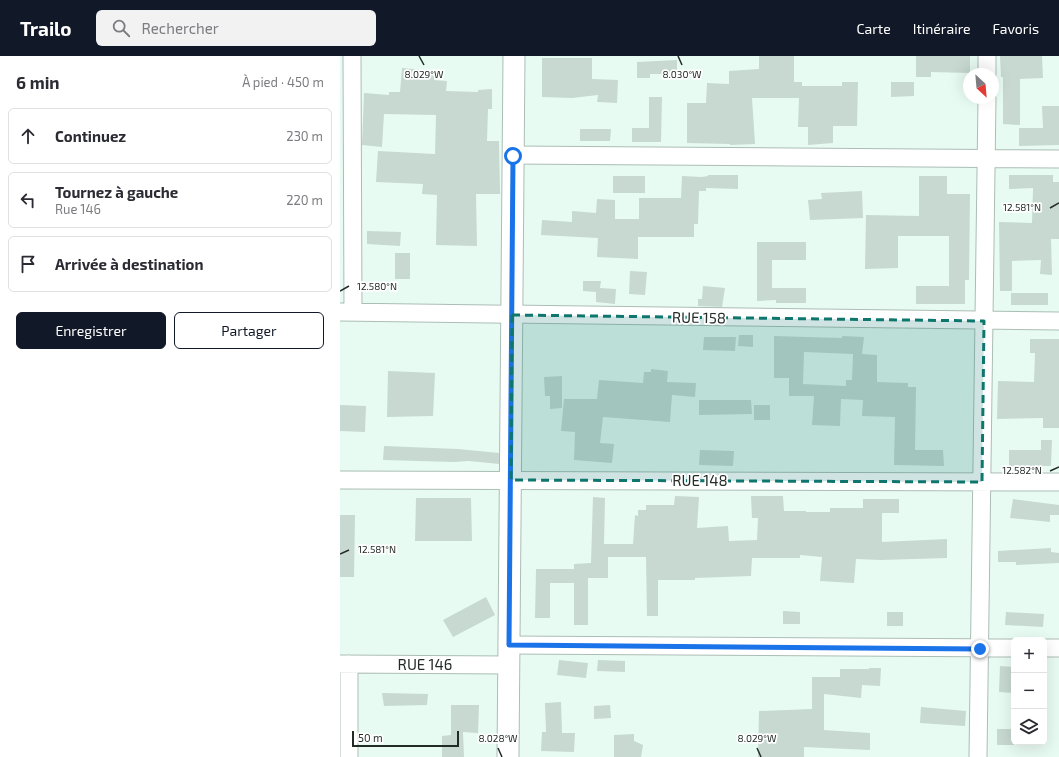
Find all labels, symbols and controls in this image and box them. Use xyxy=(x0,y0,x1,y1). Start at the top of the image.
search box xyxy=(96,10,376,46)
text: Trailo xyxy=(20,17,72,40)
icon: search xyxy=(110,17,132,39)
text: Rechercher xyxy=(142,19,219,37)
text: Carte xyxy=(857,20,891,37)
text: Itinéraire xyxy=(913,20,971,37)
text: Favoris xyxy=(993,20,1039,37)
text: 8.029°W xyxy=(405,68,444,80)
text: 8.030°W xyxy=(662,68,702,80)
north arrow xyxy=(963,68,999,104)
text: 6 min xyxy=(16,72,60,92)
text: À pied · 450 m xyxy=(242,74,324,90)
icon: ahead xyxy=(17,125,39,147)
text: Continuez xyxy=(55,127,126,145)
text: 230 m xyxy=(286,128,323,144)
route start xyxy=(504,147,522,165)
text: Tournez à gauche xyxy=(55,183,178,201)
icon: left xyxy=(17,189,39,211)
text: 220 m xyxy=(286,192,323,208)
text: Rue 146 xyxy=(55,201,101,217)
text: 12.581°N xyxy=(1003,201,1041,213)
icon: arrive xyxy=(17,253,39,275)
text: Arrivée à destination xyxy=(55,255,203,273)
text: 12.580°N xyxy=(357,280,397,292)
street label: RUE 158 xyxy=(672,308,726,326)
button: Enregistrer xyxy=(16,312,166,349)
button: Partager xyxy=(174,312,324,349)
text: 12.582°N xyxy=(1002,464,1042,476)
street label: RUE 148 xyxy=(672,471,728,489)
text: 12.581°N xyxy=(358,543,396,555)
map controls xyxy=(1011,637,1047,745)
button: + xyxy=(1011,637,1047,673)
route end xyxy=(971,640,989,658)
street label: RUE 146 xyxy=(398,655,452,673)
button: − xyxy=(1011,673,1047,709)
button: layers xyxy=(1011,709,1047,745)
scale bar xyxy=(352,729,459,748)
text: 50 m xyxy=(358,731,383,744)
text: 8.028°W xyxy=(478,732,518,744)
text: 8.029°W xyxy=(738,732,777,744)

